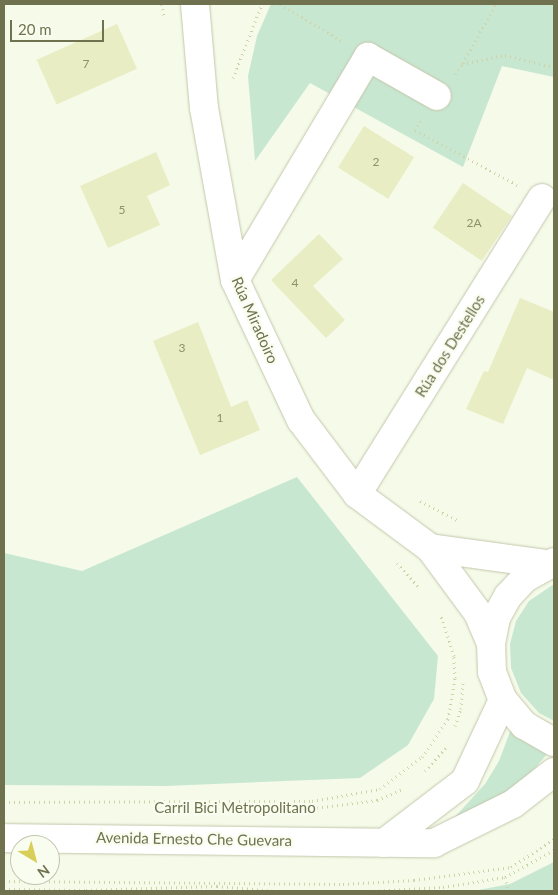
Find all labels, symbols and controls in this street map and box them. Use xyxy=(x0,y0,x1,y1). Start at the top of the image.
scale bar xyxy=(12,10,106,42)
text: 20 m xyxy=(18,20,52,38)
house number: 7 xyxy=(83,57,89,71)
house number: 2 xyxy=(373,155,379,169)
house number: 5 xyxy=(119,203,125,217)
house number: 2A xyxy=(466,216,482,230)
street label: Rúa Miradoiro xyxy=(228,274,282,366)
house number: 4 xyxy=(292,276,298,290)
street label: Rúa dos Destellos xyxy=(411,292,489,400)
house number: 3 xyxy=(179,341,185,355)
house number: 1 xyxy=(217,411,223,425)
street label: Carril Bici Metropolitano xyxy=(154,799,316,817)
street label: Avenida Ernesto Che Guevara xyxy=(96,828,292,850)
north arrow xyxy=(10,835,60,885)
text: N xyxy=(34,862,53,882)

